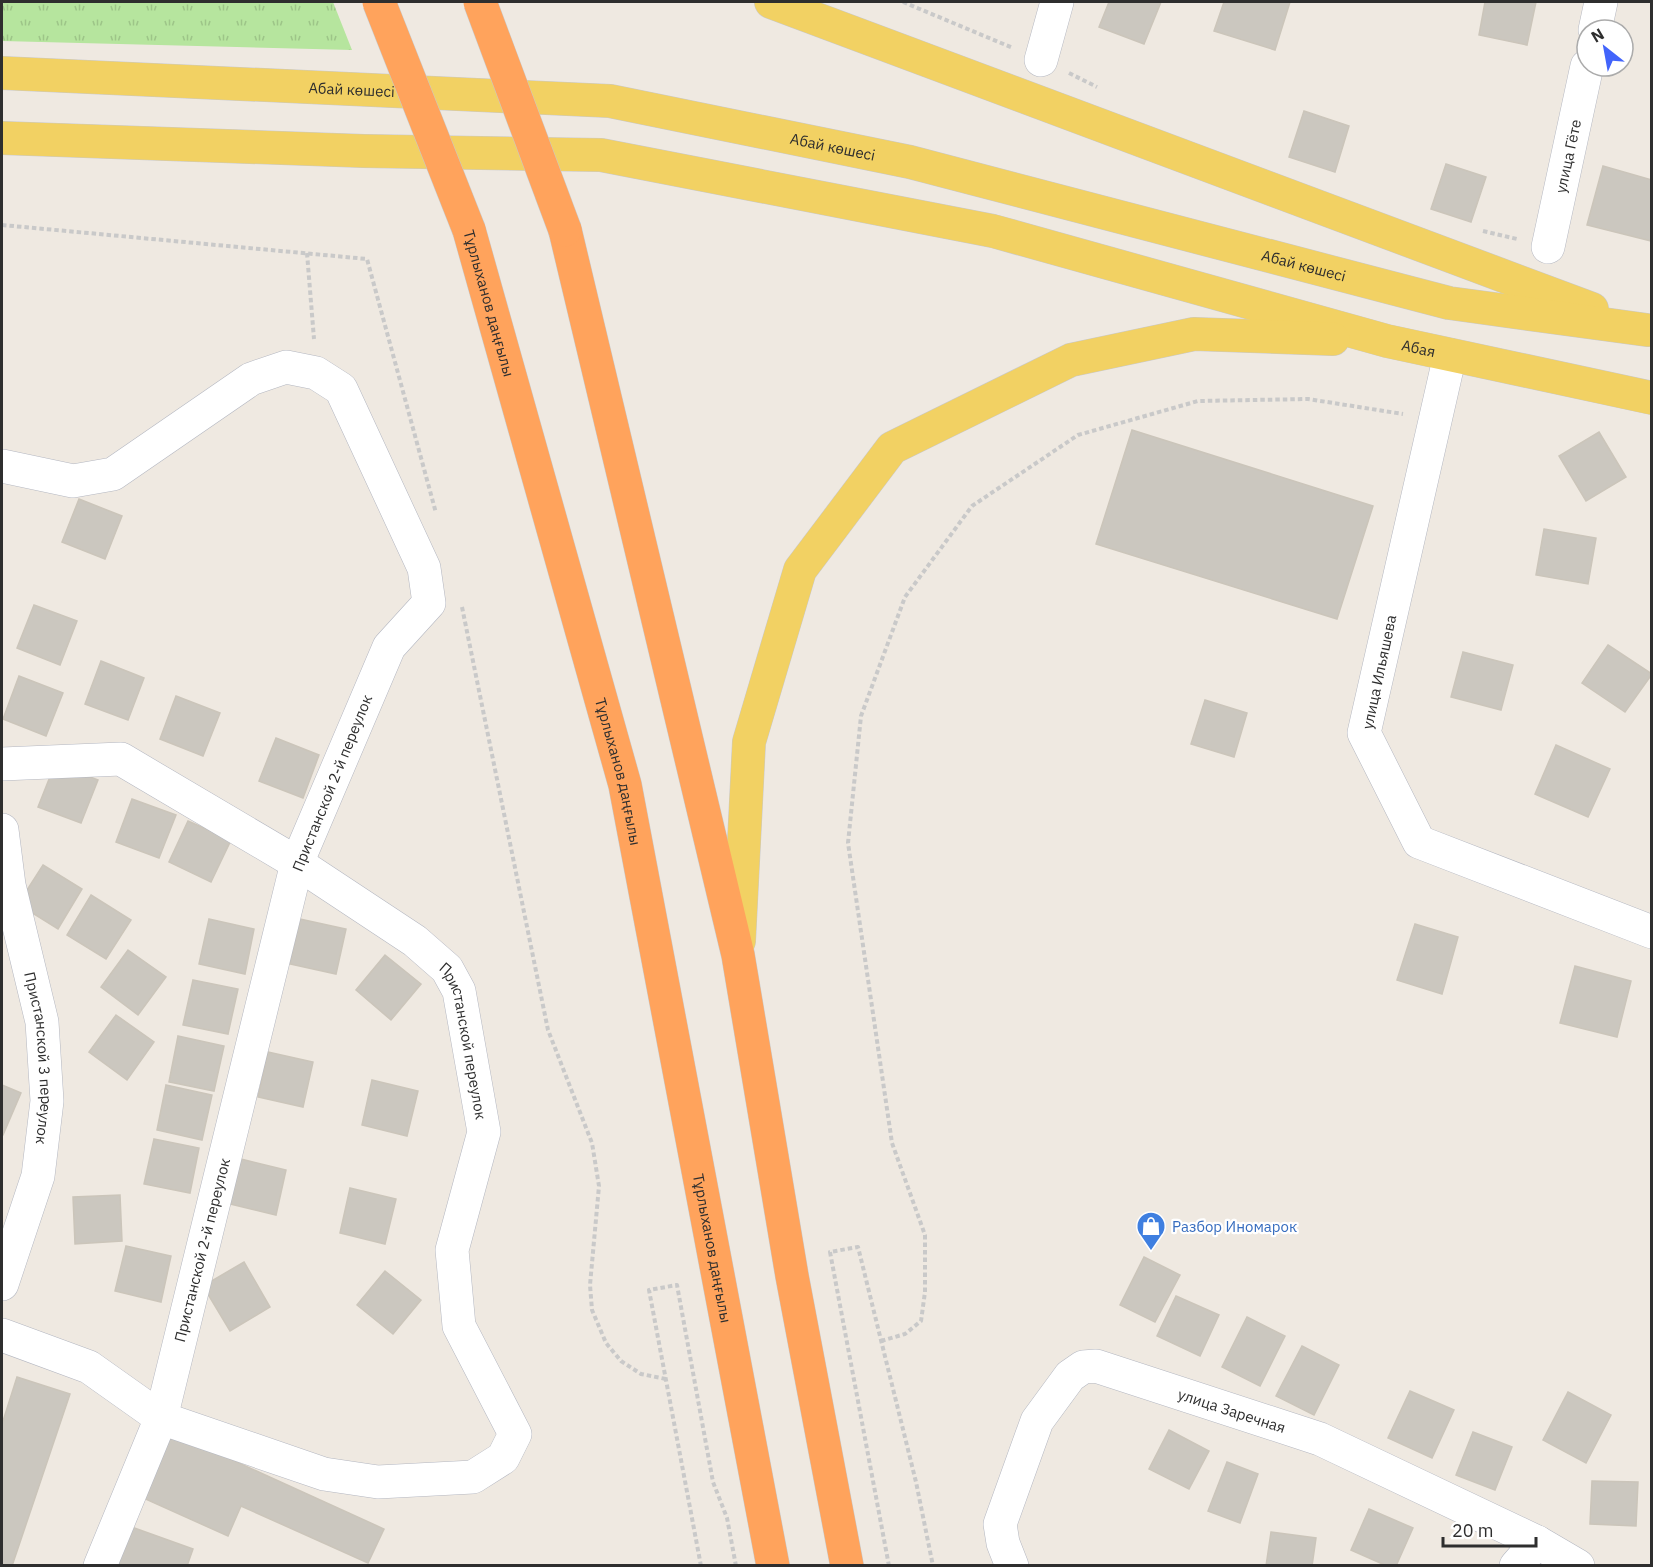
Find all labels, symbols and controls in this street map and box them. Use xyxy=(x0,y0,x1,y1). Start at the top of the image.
north arrow xyxy=(1575,18,1635,78)
text: N xyxy=(1587,24,1607,47)
street label: Абай көшесі xyxy=(308,78,395,101)
street label: улица Гёте xyxy=(1550,117,1585,195)
street label: Абай көшесі xyxy=(789,128,877,164)
street label: Тұрлыханов даңғылы xyxy=(460,228,519,379)
street label: Абай көшесі xyxy=(1260,245,1348,285)
street label: Абая xyxy=(1400,335,1437,361)
street label: улица Ильяшева xyxy=(1358,613,1400,731)
street label: Пристанской 2-й переулок xyxy=(288,692,376,874)
street label: Тұрлыханов даңғылы xyxy=(591,696,646,847)
street label: Пристанской переулок xyxy=(436,958,491,1121)
street label: Пристанской 3 переулок xyxy=(21,970,57,1145)
street label: Пристанской 2-й переулок xyxy=(170,1156,234,1344)
street label: Тұрлыханов даңғылы xyxy=(689,1172,736,1324)
shop icon: Разбор Иномарок xyxy=(1135,1210,1167,1252)
place label: Разбор Иномарок xyxy=(1172,1217,1297,1236)
street label: улица Заречная xyxy=(1176,1384,1288,1437)
scale bar xyxy=(1443,1510,1536,1548)
text: 20 m xyxy=(1452,1519,1494,1542)

